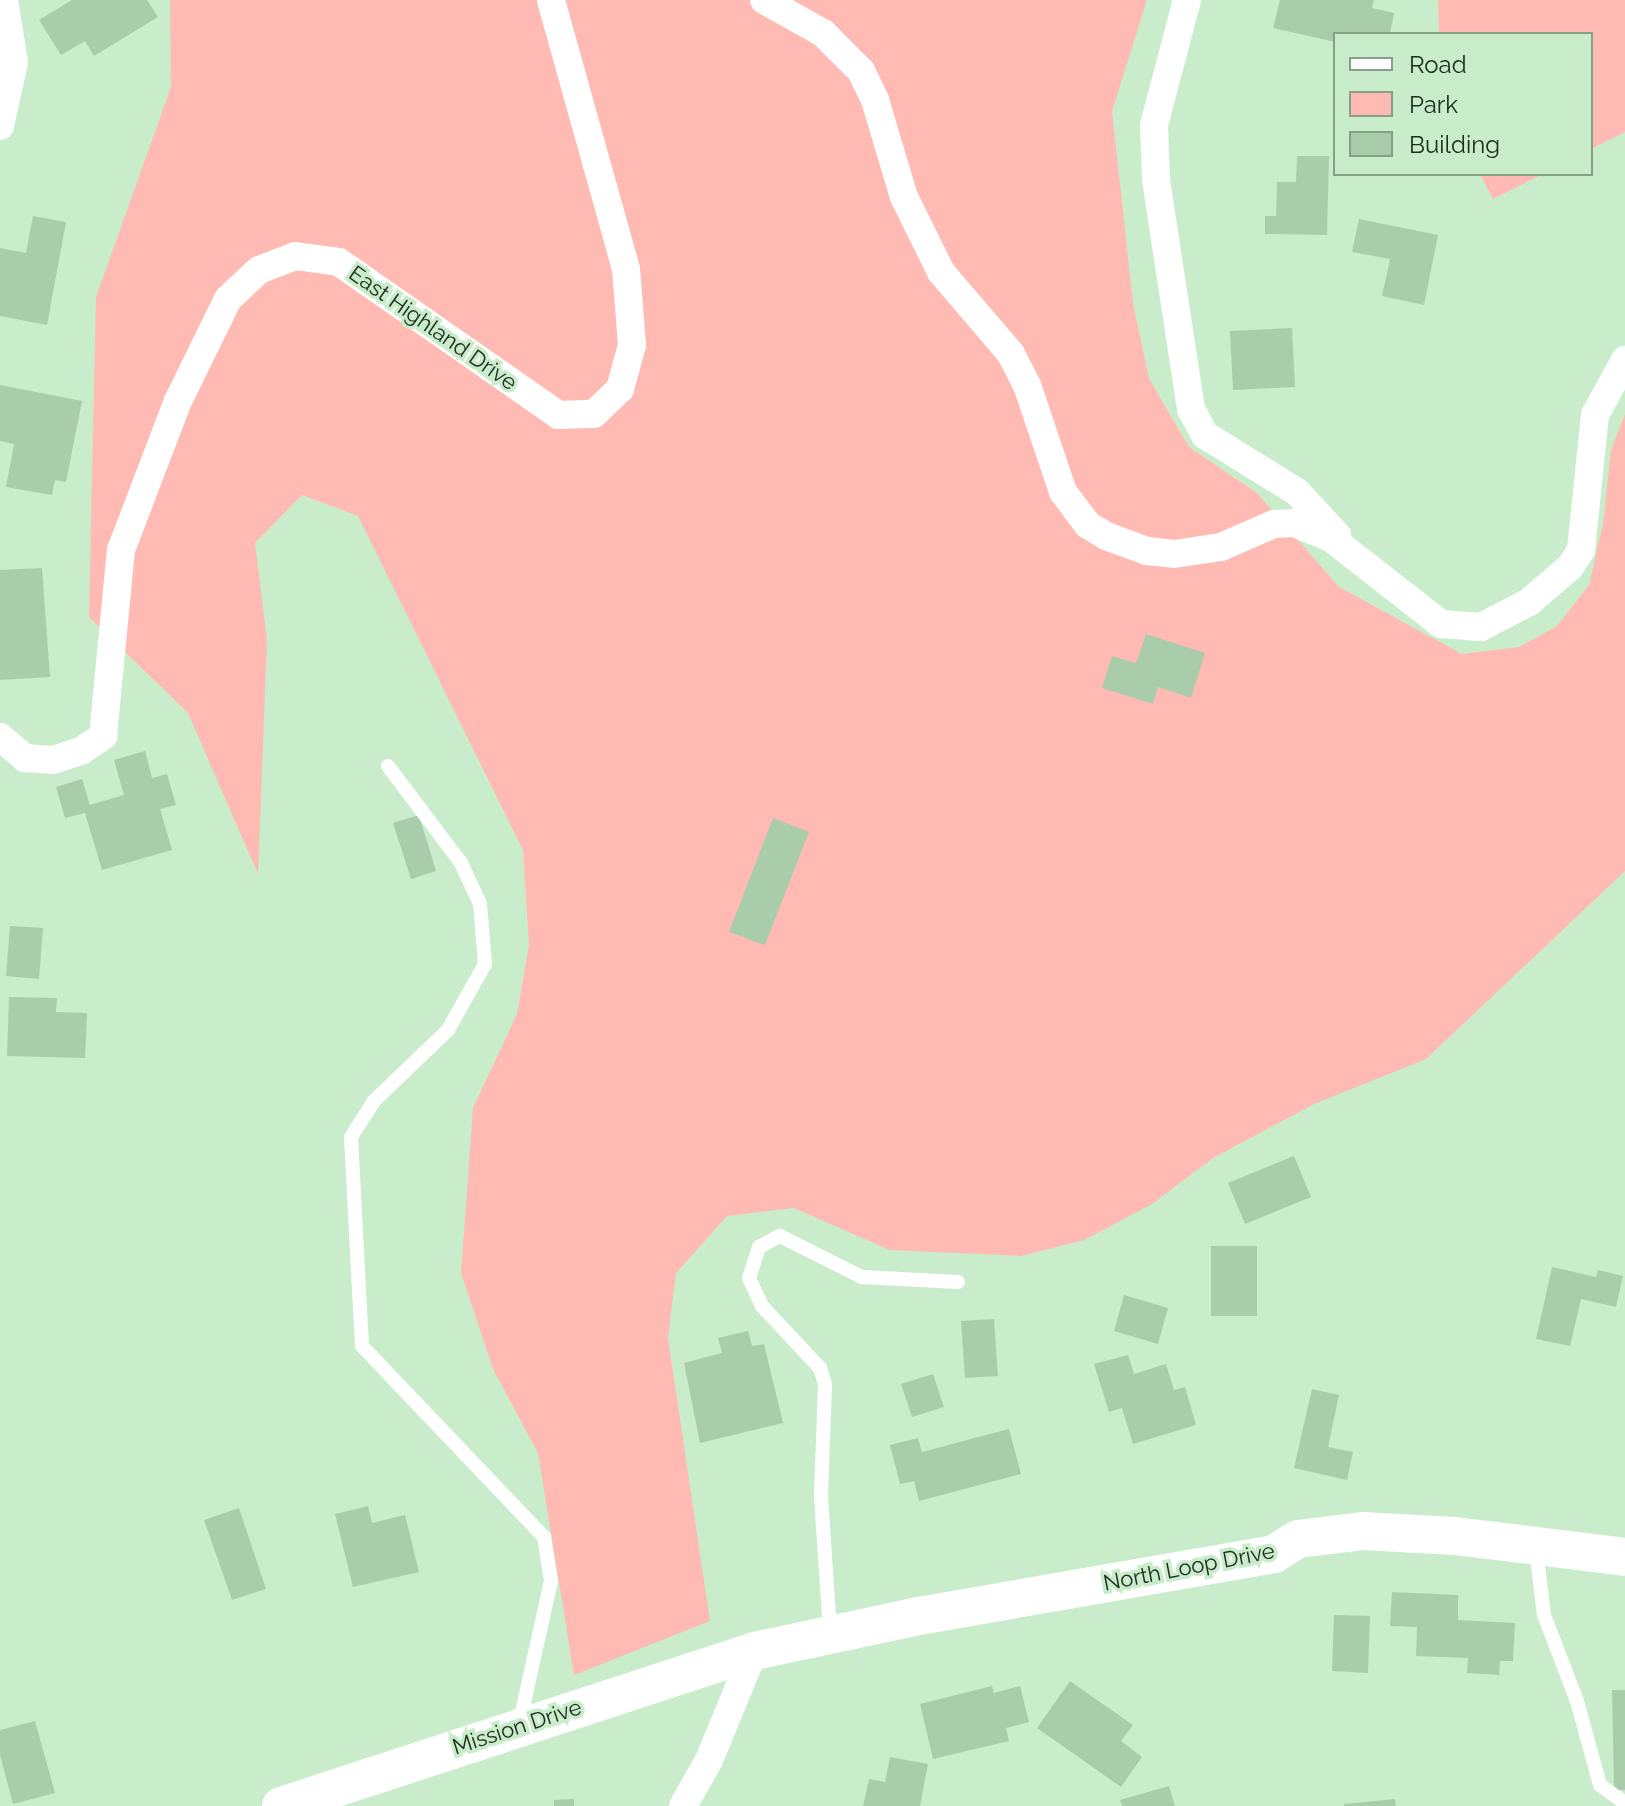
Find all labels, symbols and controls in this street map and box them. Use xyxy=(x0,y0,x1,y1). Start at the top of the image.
legend xyxy=(1333,32,1593,176)
text: Road xyxy=(1409,50,1467,79)
text: Park xyxy=(1409,90,1458,119)
text: Building xyxy=(1409,130,1500,159)
street label: East Highland Drive xyxy=(344,260,522,396)
street label: North Loop Drive xyxy=(1101,1537,1277,1597)
street label: Mission Drive xyxy=(449,1694,585,1760)

